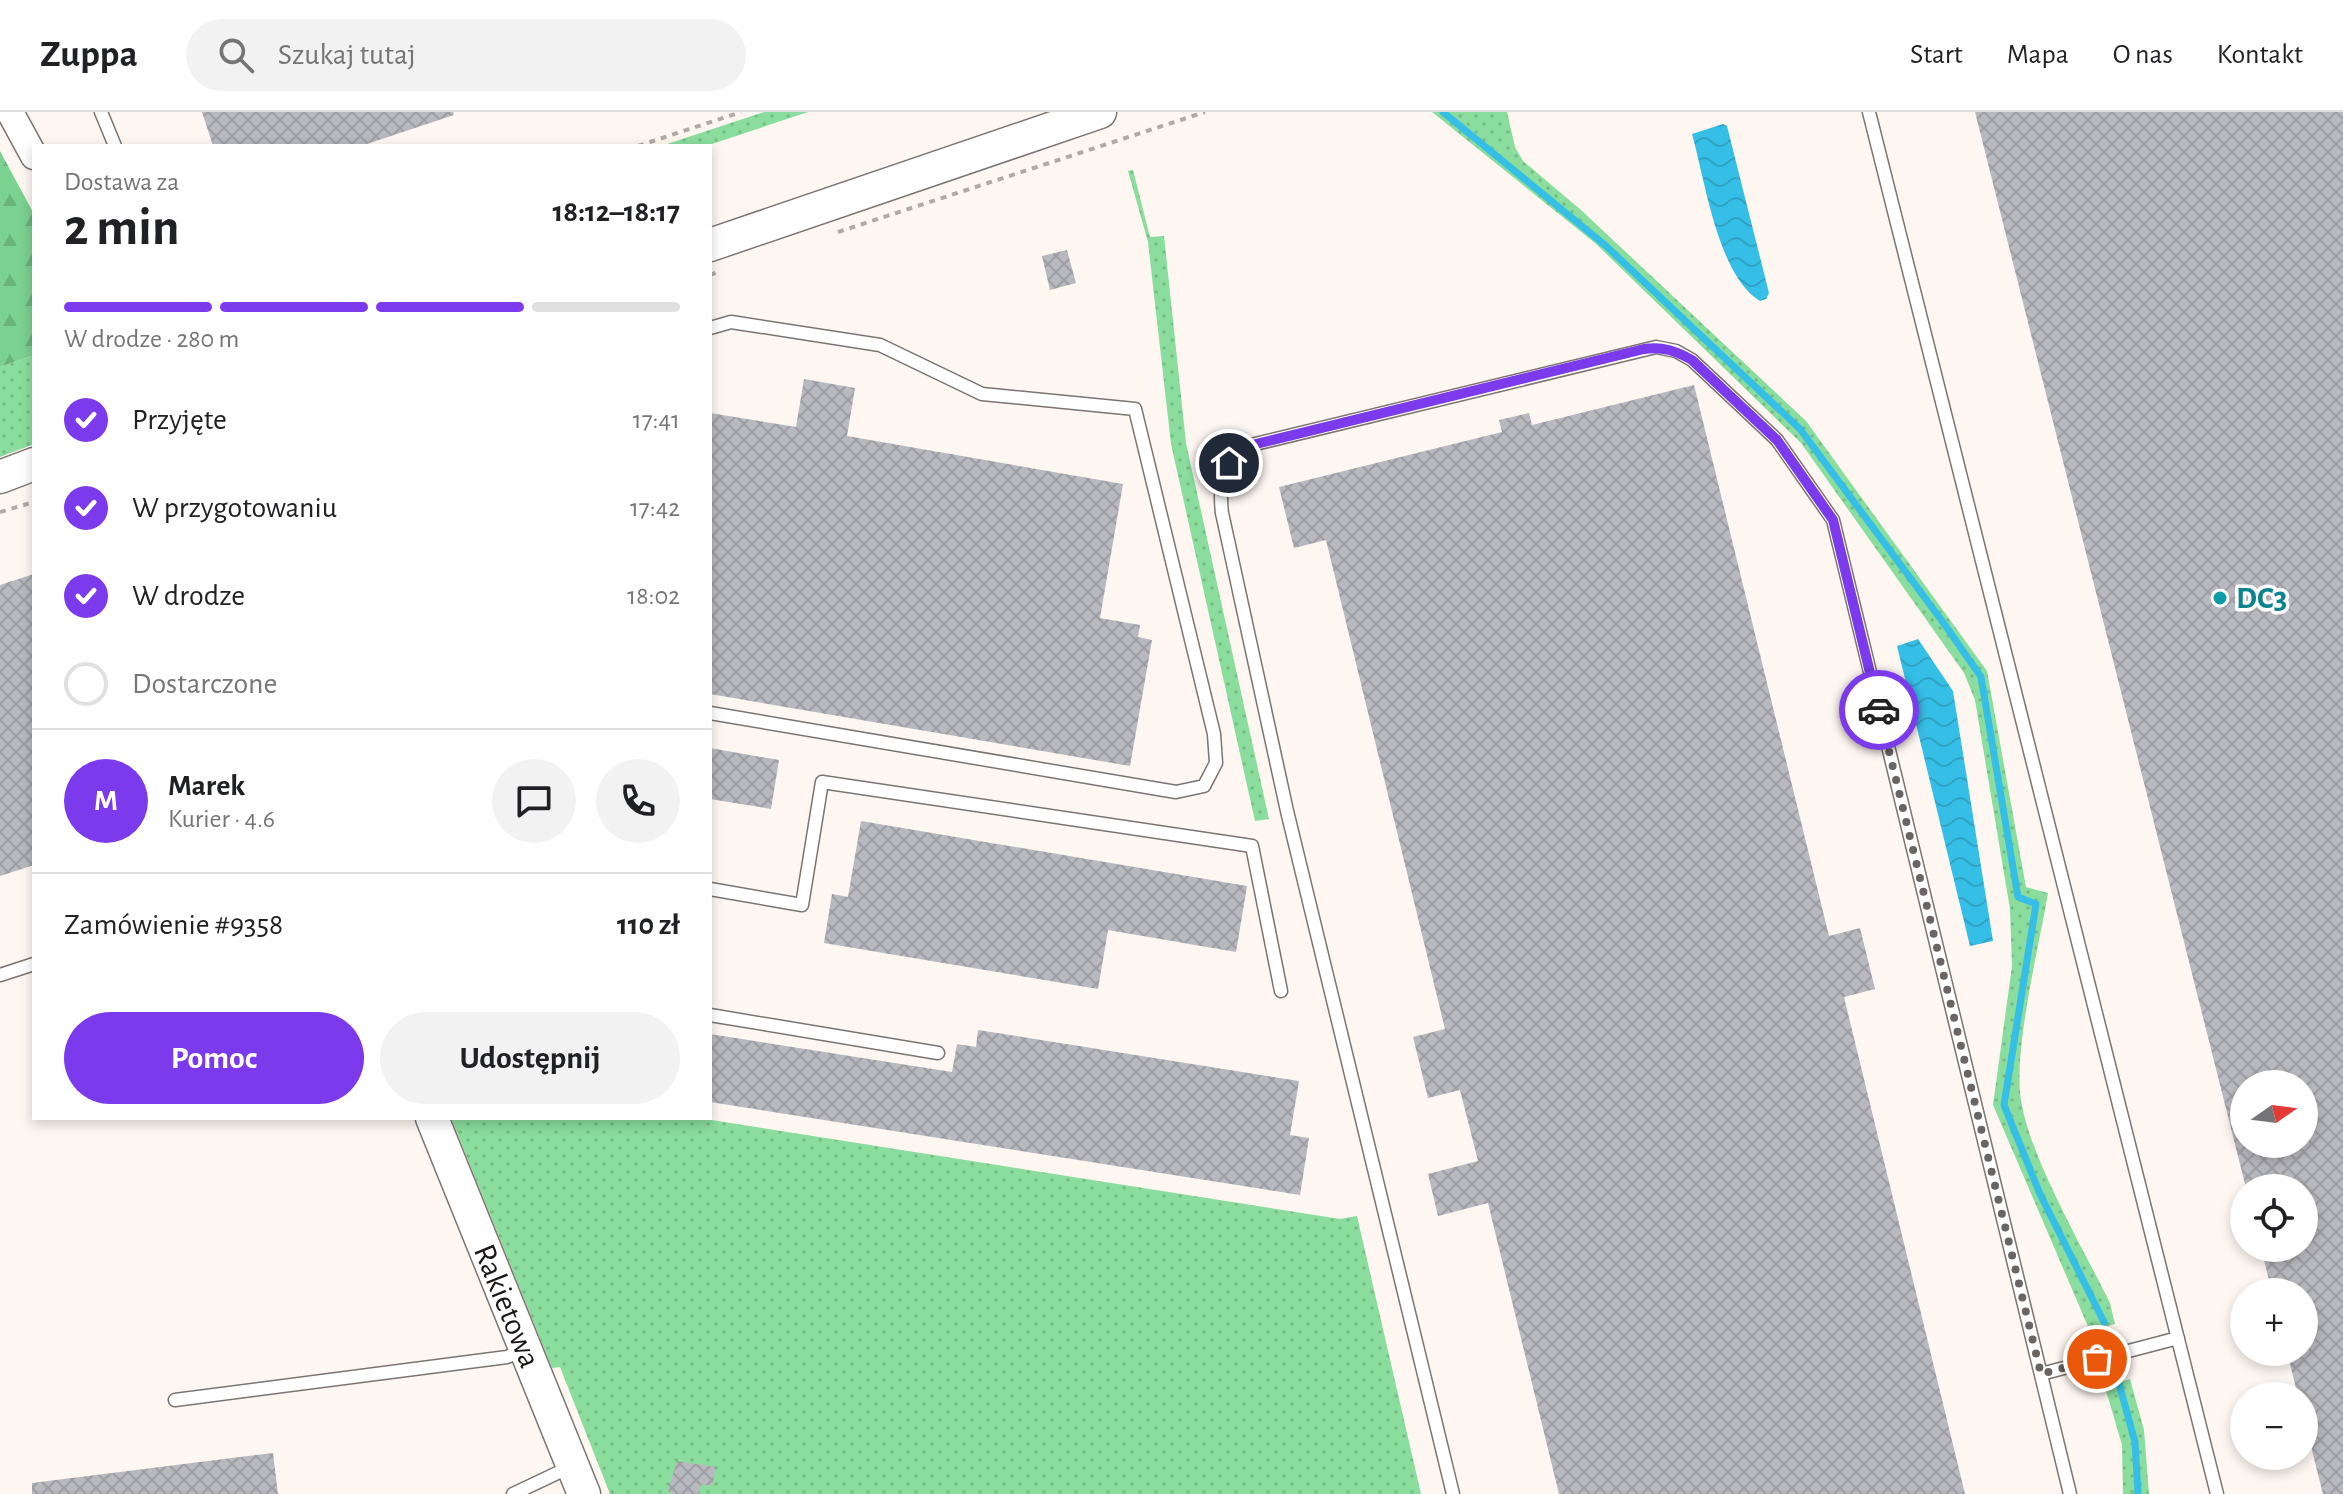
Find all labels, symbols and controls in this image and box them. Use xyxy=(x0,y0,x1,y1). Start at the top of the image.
search box xyxy=(186,19,746,91)
icon: search xyxy=(214,33,258,77)
text: Zuppa xyxy=(40,36,138,74)
text: Szukaj tutaj xyxy=(278,40,416,70)
text: Start xyxy=(1910,41,1963,69)
text: Mapa xyxy=(2007,41,2069,69)
text: O nas xyxy=(2113,41,2173,69)
text: Kontakt xyxy=(2217,41,2303,69)
text: Dostawa za xyxy=(64,169,179,195)
text: 18:12–18:17 xyxy=(553,197,680,227)
text: 2 min xyxy=(64,202,179,254)
text: W drodze · 280 m xyxy=(64,326,239,352)
icon: check xyxy=(64,398,108,442)
text: Przyjęte xyxy=(132,405,227,435)
text: 17:41 xyxy=(633,407,680,433)
pin xyxy=(1195,429,1263,497)
icon: home xyxy=(1207,441,1251,485)
icon: check xyxy=(64,486,108,530)
text: W przygotowaniu xyxy=(132,493,337,523)
text: 17:42 xyxy=(630,495,680,521)
icon: check xyxy=(64,574,108,618)
text: W drodze xyxy=(132,581,245,611)
place label: DC3 xyxy=(2236,582,2287,614)
text: 18:02 xyxy=(627,583,680,609)
marker: DC3 xyxy=(2211,589,2229,607)
text: Dostarczone xyxy=(132,669,277,699)
courier xyxy=(1839,670,1919,750)
icon: car xyxy=(1857,688,1901,732)
button: chat xyxy=(492,759,576,843)
button: phone xyxy=(596,759,680,843)
text: Marek xyxy=(168,771,245,801)
text: M xyxy=(94,786,118,816)
text: Kurier · 4.6 xyxy=(168,806,275,832)
text: Zamówienie #9358 xyxy=(64,910,283,940)
text: 110 zł xyxy=(617,910,680,940)
button: Pomoc xyxy=(64,1012,364,1104)
button: Udostępnij xyxy=(380,1012,680,1104)
north arrow xyxy=(2230,1070,2318,1158)
map controls xyxy=(2230,1070,2318,1470)
button: locate xyxy=(2230,1174,2318,1262)
street label: Rakietowa xyxy=(468,1240,546,1372)
button: + xyxy=(2230,1278,2318,1366)
pin xyxy=(2063,1325,2131,1393)
icon: bag xyxy=(2075,1337,2119,1381)
button: − xyxy=(2230,1382,2318,1470)

